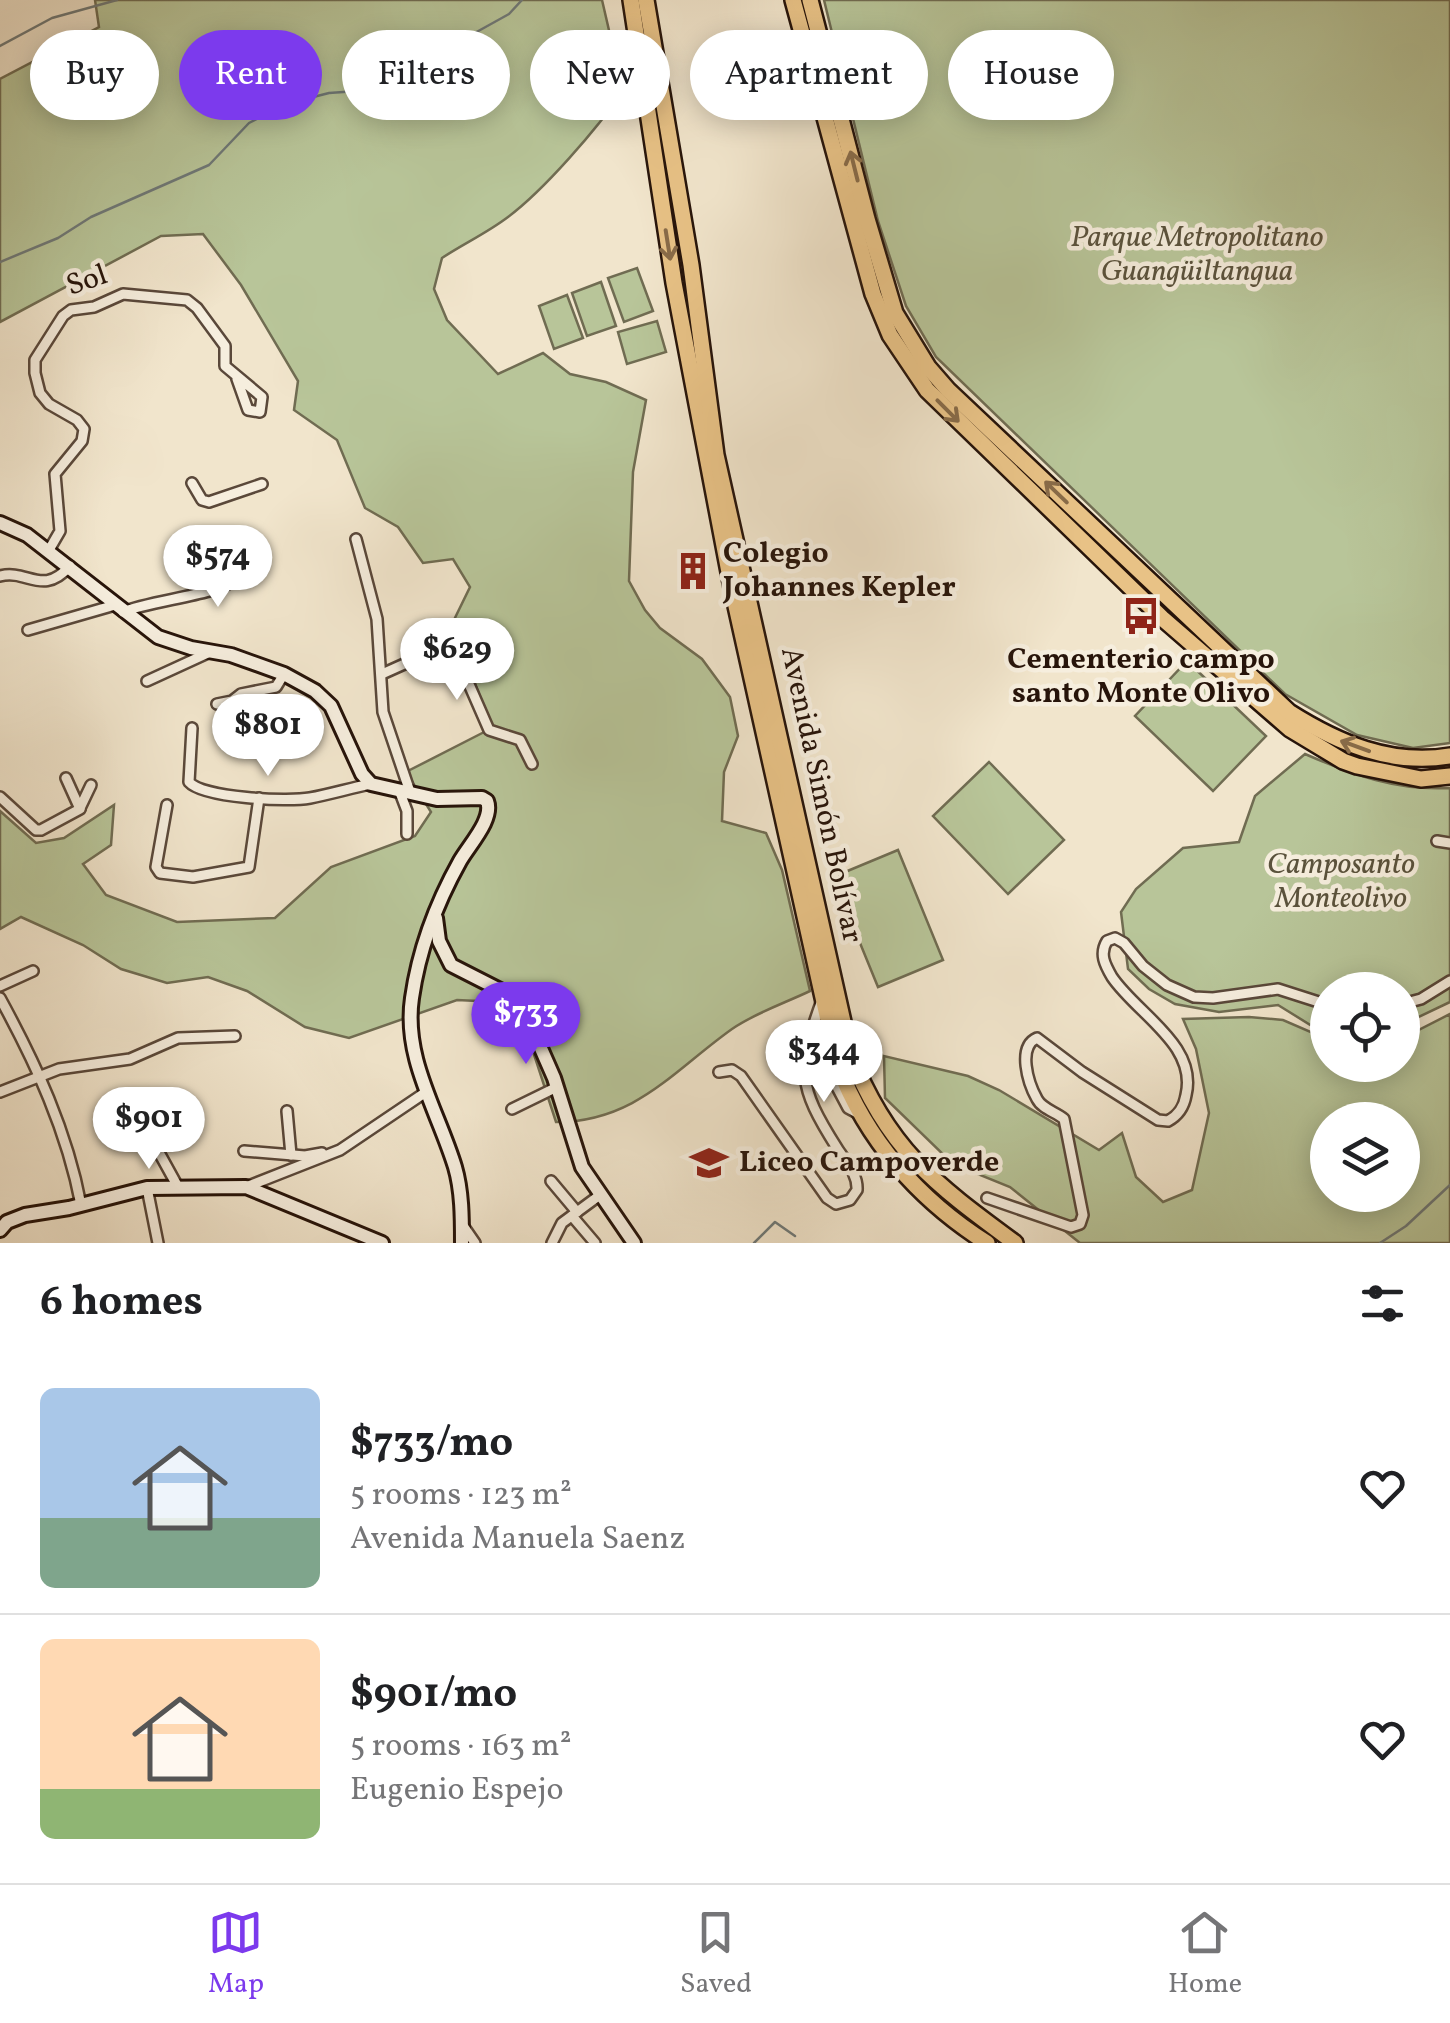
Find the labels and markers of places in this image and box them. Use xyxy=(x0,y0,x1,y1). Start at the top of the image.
pin: $574 xyxy=(159,525,277,610)
place label: Colegio Johannes Kepler xyxy=(722,533,956,609)
building icon: Colegio Johannes Kepler xyxy=(672,550,714,592)
bus stop icon: Cementerio campo santo Monte Olivo xyxy=(1120,595,1162,637)
pin: $629 xyxy=(398,618,516,703)
place label: Cementerio campo santo Monte Olivo xyxy=(1007,639,1275,715)
pin: $801 xyxy=(209,694,327,779)
pin: $733 xyxy=(467,982,585,1067)
pin: $344 xyxy=(765,1020,883,1105)
pin: $901 xyxy=(90,1087,208,1172)
school or university icon: Liceo Campoverde xyxy=(688,1142,730,1184)
place label: Liceo Campoverde xyxy=(739,1142,999,1184)

